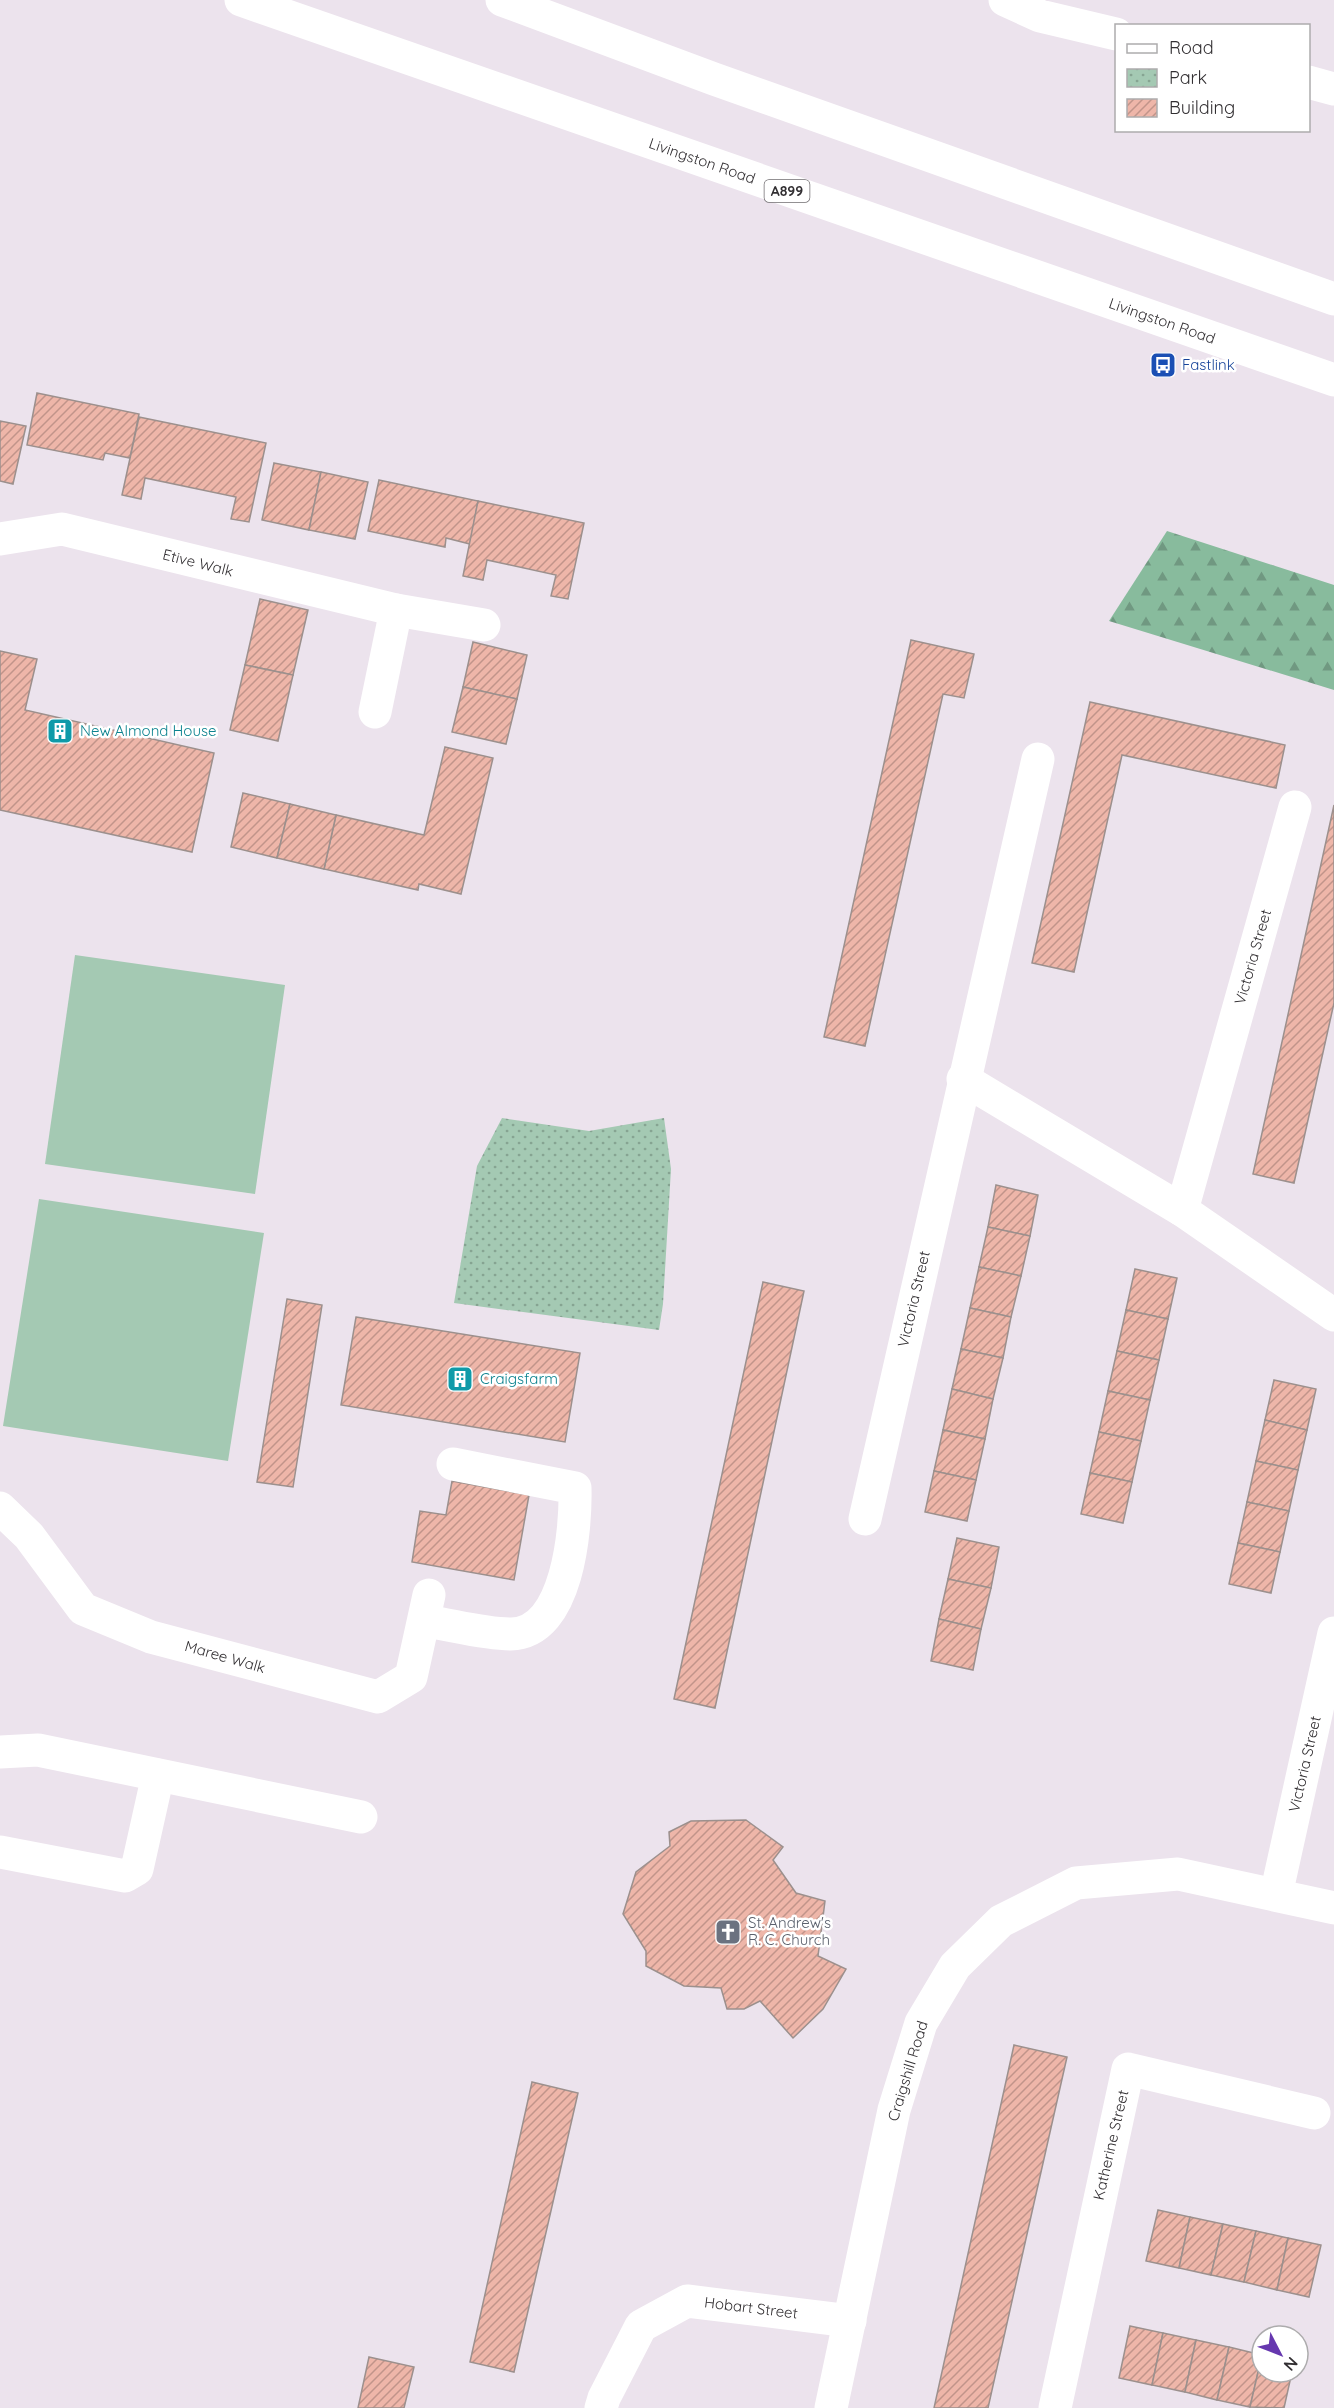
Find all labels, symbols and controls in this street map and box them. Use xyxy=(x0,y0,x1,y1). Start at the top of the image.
legend xyxy=(1115,24,1310,132)
text: Road xyxy=(1169,36,1214,59)
text: Park xyxy=(1169,66,1207,89)
text: Building xyxy=(1169,96,1235,119)
street label: Livingston Road xyxy=(646,133,758,188)
road number: A899 xyxy=(764,180,810,202)
street label: Livingston Road xyxy=(1106,293,1218,348)
bus stop icon: Fastlink xyxy=(1148,350,1178,380)
place label: Fastlink xyxy=(1182,355,1235,374)
street label: Etive Walk xyxy=(161,545,235,580)
building icon: New Almond House xyxy=(45,716,75,746)
place label: New Almond House xyxy=(80,721,216,740)
street label: Victoria Street xyxy=(1230,907,1275,1007)
street label: Victoria Street xyxy=(893,1249,934,1349)
building icon: Craigsfarm xyxy=(445,1364,475,1394)
place label: Craigsfarm xyxy=(480,1369,558,1388)
street label: Maree Walk xyxy=(183,1636,268,1677)
street label: Victoria Street xyxy=(1284,1714,1325,1814)
place label: St. Andrew's R. C. Church xyxy=(748,1913,831,1949)
church icon: St. Andrew's R. C. Church xyxy=(713,1917,743,1947)
street label: Craigshill Road xyxy=(883,2018,932,2123)
street label: Katherine Street xyxy=(1089,2088,1132,2202)
street label: Hobart Street xyxy=(703,2292,799,2323)
north arrow xyxy=(1250,2324,1310,2384)
text: N xyxy=(1280,2353,1303,2375)

